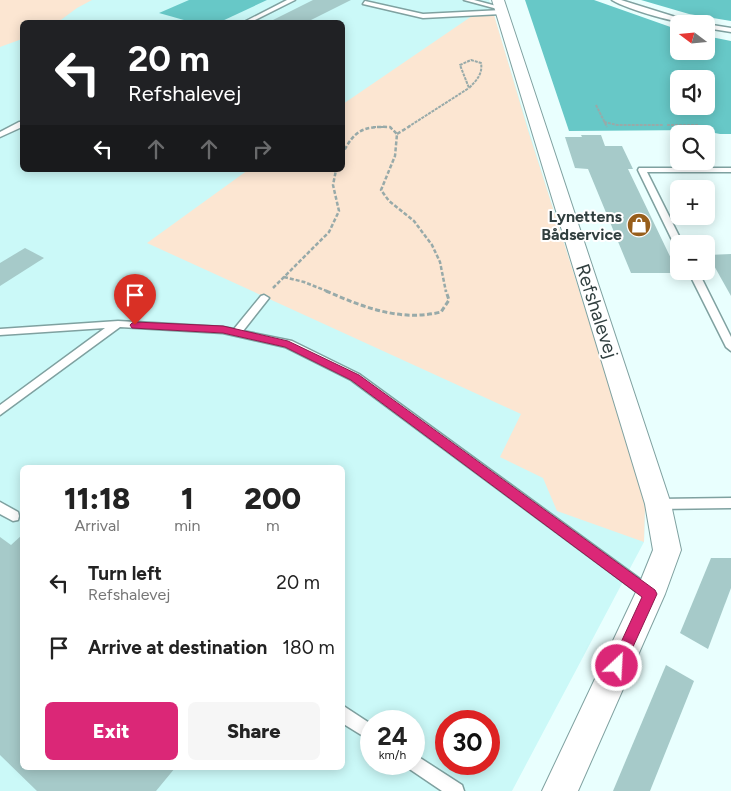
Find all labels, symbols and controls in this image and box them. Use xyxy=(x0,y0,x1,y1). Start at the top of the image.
north arrow xyxy=(670,15,715,60)
map controls xyxy=(670,15,715,280)
text: 20 m xyxy=(128,38,210,80)
icon: left xyxy=(45,40,110,105)
button: sound xyxy=(670,70,715,115)
text: Refshalevej xyxy=(128,80,241,107)
button: search xyxy=(670,125,715,170)
icon: left xyxy=(89,135,117,163)
icon: ahead xyxy=(142,135,170,163)
icon: ahead xyxy=(195,135,223,163)
icon: right xyxy=(248,135,276,163)
button: + xyxy=(670,180,715,225)
place label: Lynettens Bådservice xyxy=(541,207,623,244)
shop icon: Lynettens Bådservice xyxy=(626,212,652,238)
button: − xyxy=(670,235,715,280)
street label: Refshalevej xyxy=(571,261,623,361)
pin xyxy=(114,274,156,325)
icon: arrive xyxy=(121,281,149,309)
text: 11:18 xyxy=(64,480,130,517)
text: 1 xyxy=(181,480,194,517)
text: 200 xyxy=(244,480,301,517)
text: Arrival xyxy=(74,516,120,535)
text: min xyxy=(174,516,200,535)
text: m xyxy=(266,516,280,535)
text: Turn left xyxy=(88,562,162,585)
icon: left xyxy=(45,569,73,597)
text: 20 m xyxy=(276,571,320,594)
text: Refshalevej xyxy=(88,585,170,604)
icon: arrive xyxy=(45,634,73,662)
text: Arrive at destination xyxy=(88,636,267,659)
text: 180 m xyxy=(282,636,335,659)
position arrow xyxy=(590,639,642,691)
button: Exit xyxy=(45,702,178,760)
button: Share xyxy=(188,702,320,760)
speed limit sign: 30 xyxy=(435,710,500,775)
text: 24 xyxy=(377,721,408,751)
text: km/h xyxy=(379,748,406,762)

